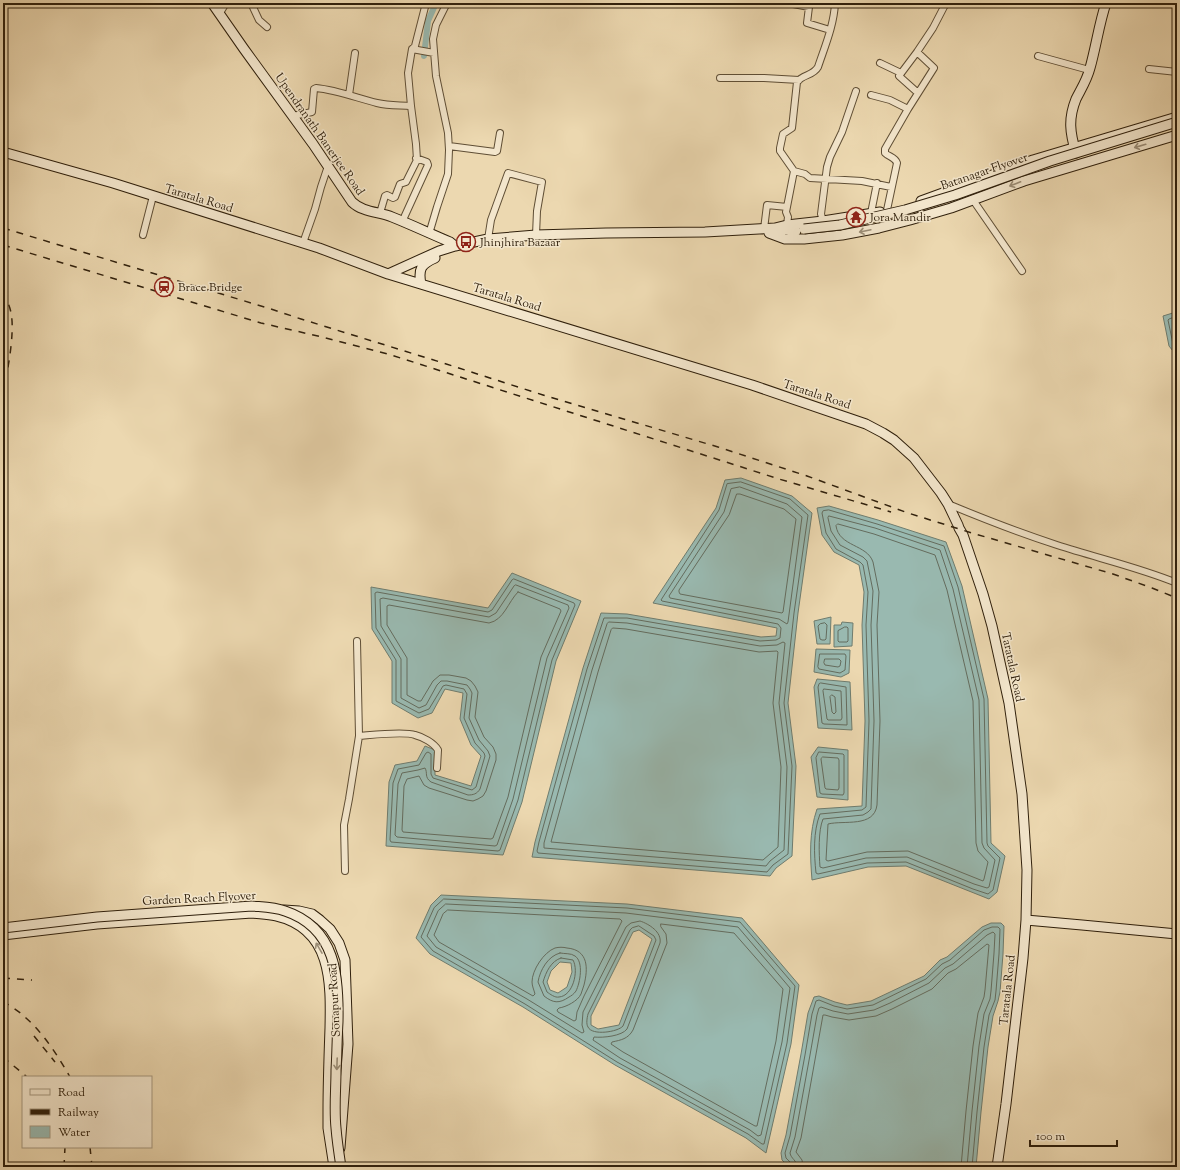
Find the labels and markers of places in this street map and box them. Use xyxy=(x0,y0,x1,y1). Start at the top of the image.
temple icon: Jora Mandir xyxy=(845,206,867,228)
place label: Jora Mandir xyxy=(869,209,931,227)
bus stop icon: Jhinjhira Bazaar xyxy=(455,231,477,253)
place label: Jhinjhira Bazaar xyxy=(479,234,561,252)
station icon: Brace Bridge xyxy=(153,276,175,298)
place label: Brace Bridge xyxy=(178,279,243,297)

